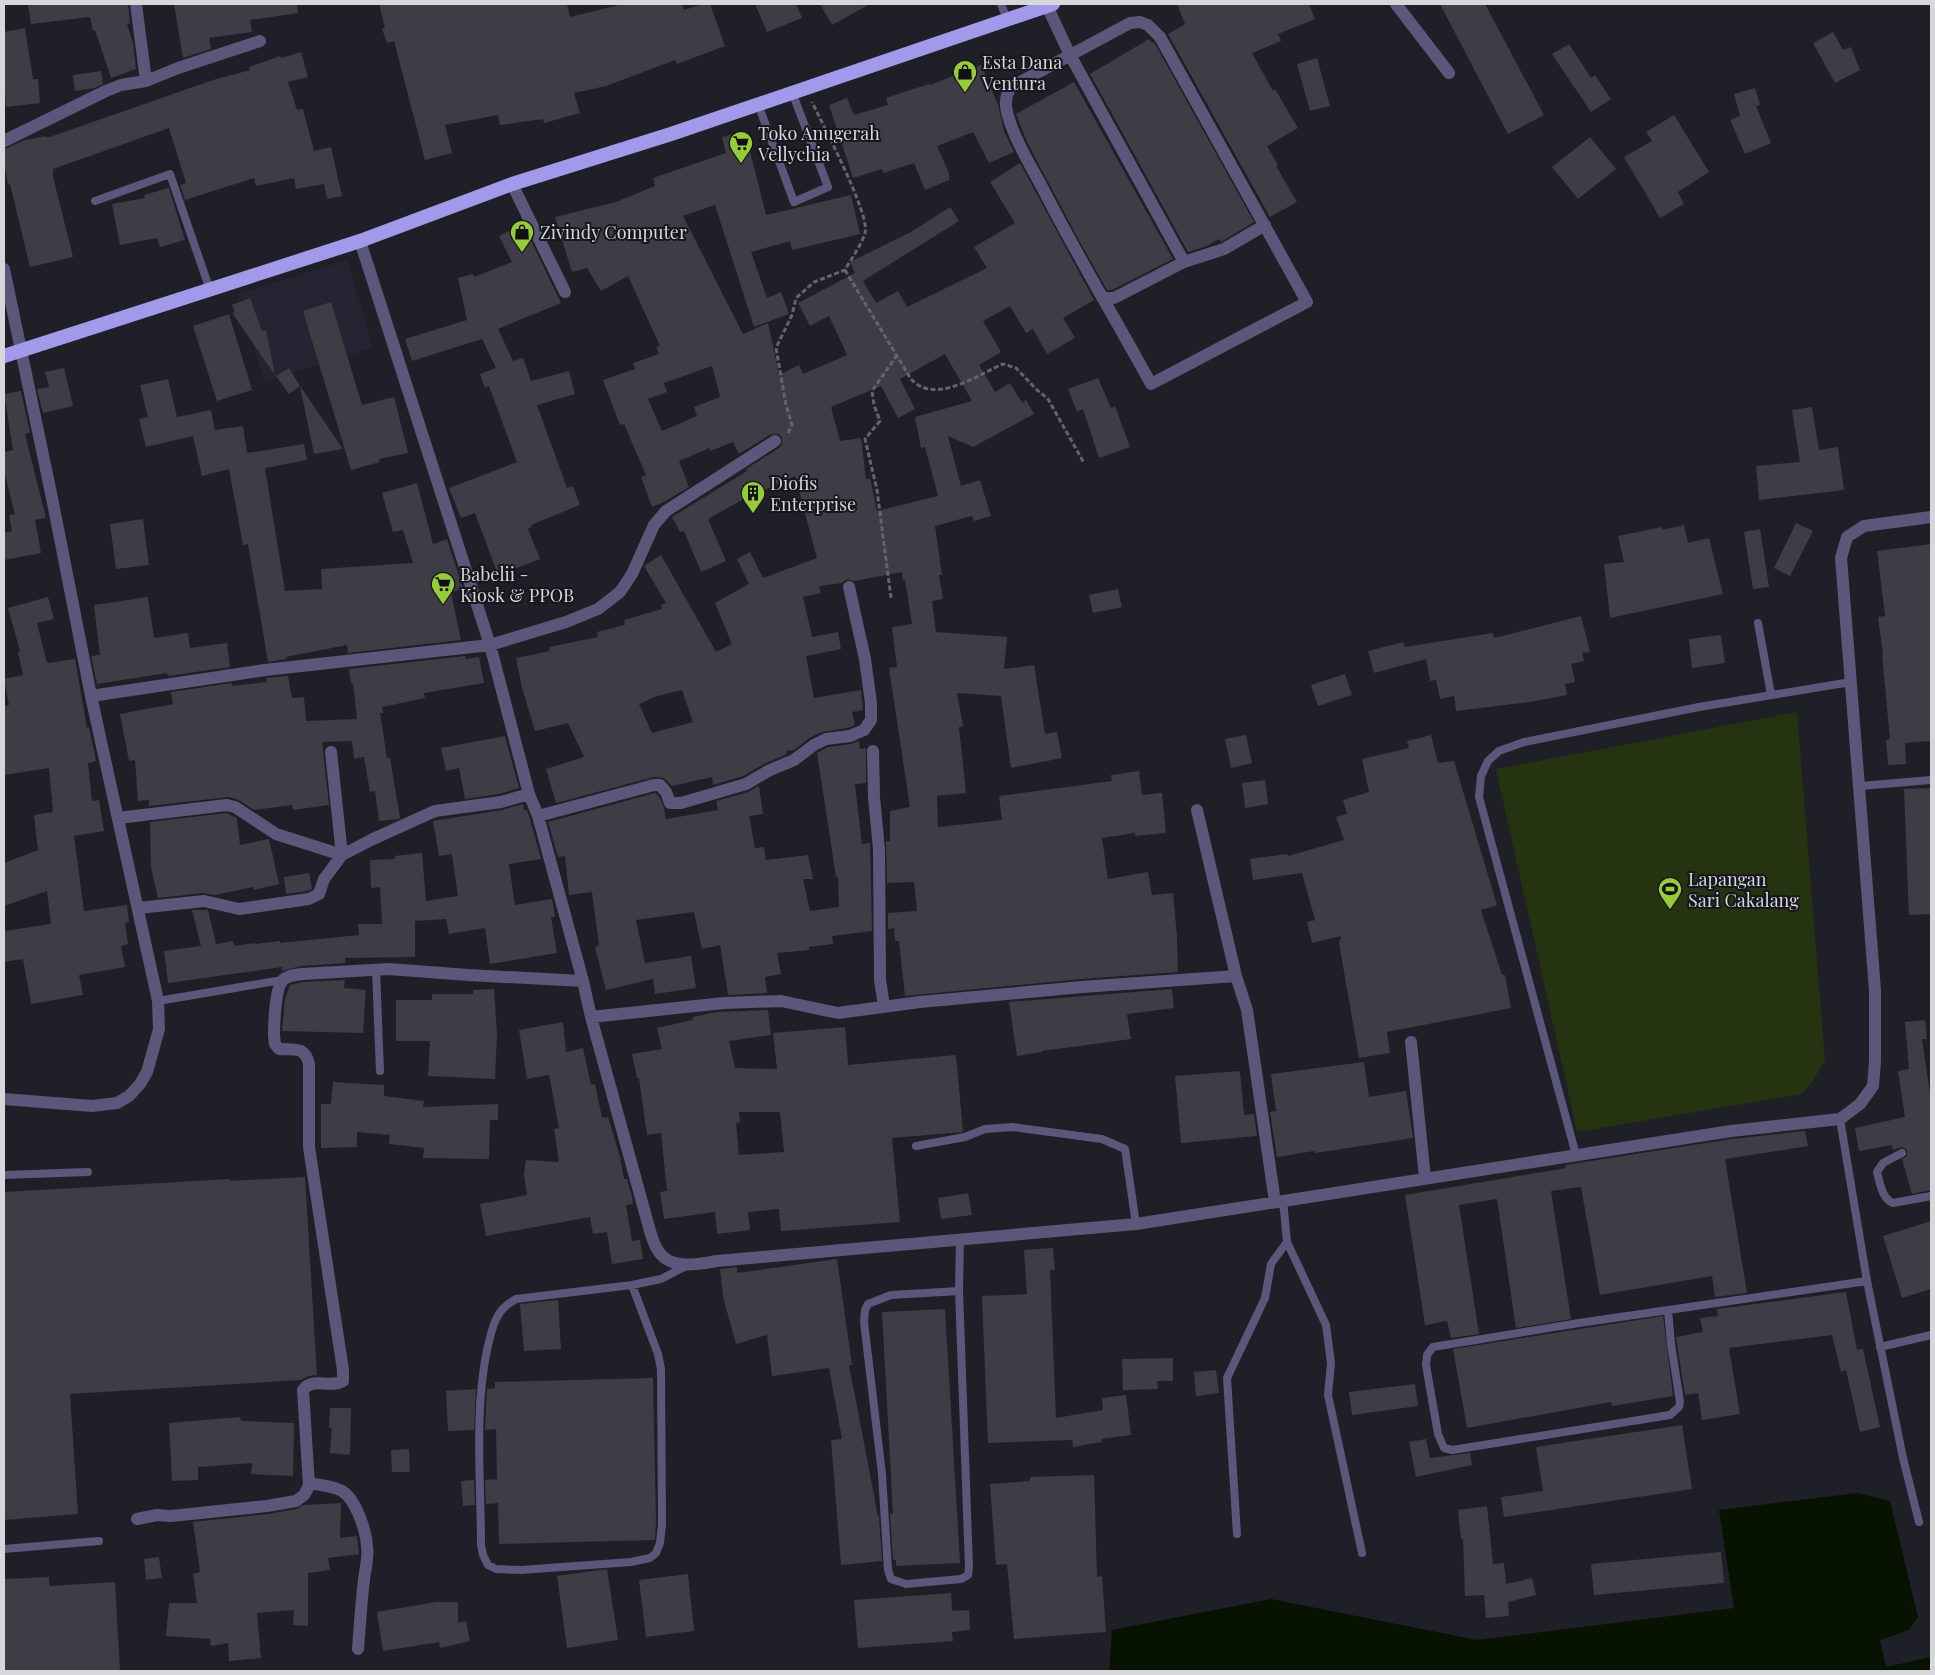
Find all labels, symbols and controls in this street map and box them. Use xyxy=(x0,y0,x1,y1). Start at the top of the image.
place label: Esta Dana Ventura xyxy=(981,50,1062,95)
shop icon: Esta Dana Ventura xyxy=(952,59,978,93)
place label: Toko Anugerah Vellychia xyxy=(757,121,880,166)
supermarket icon: Toko Anugerah Vellychia xyxy=(728,130,754,164)
shop icon: Zivindy Computer xyxy=(509,219,535,253)
place label: Zivindy Computer xyxy=(540,220,687,244)
place label: Diofis Enterprise xyxy=(770,471,856,516)
building icon: Diofis Enterprise xyxy=(740,480,766,514)
place label: Babelii - Kiosk & PPOB xyxy=(460,562,574,607)
supermarket icon: Babelii - Kiosk & PPOB xyxy=(430,571,456,605)
place label: Lapangan Sari Cakalang xyxy=(1688,867,1799,912)
sports icon: Lapangan Sari Cakalang xyxy=(1657,876,1683,910)

